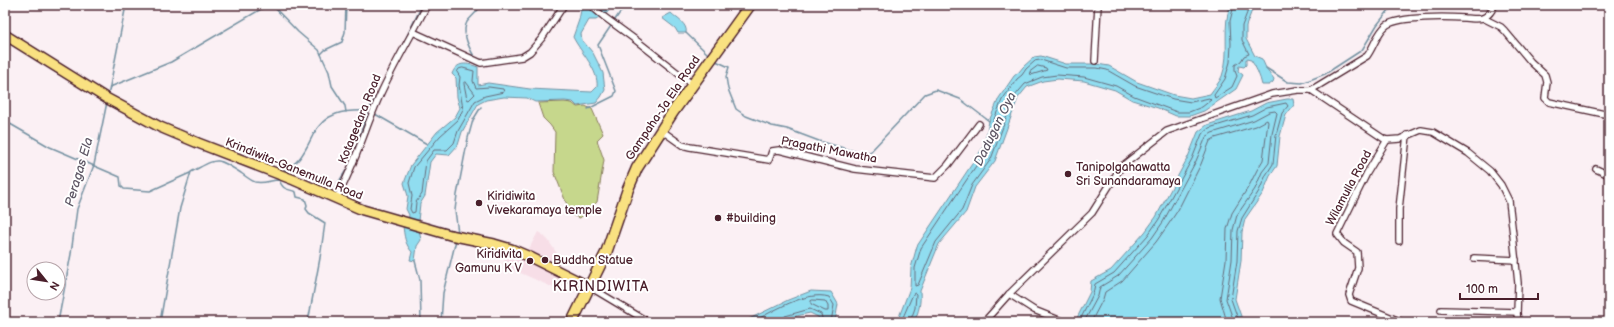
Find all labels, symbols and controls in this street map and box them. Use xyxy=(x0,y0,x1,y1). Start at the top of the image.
street label: Gampaha-Ja Ela Road xyxy=(622,53,704,163)
street label: Kotagedara Road xyxy=(335,72,385,166)
water label: Dadugan Oya xyxy=(970,90,1020,168)
street label: Pragathi Mawatha xyxy=(780,133,879,167)
street label: Krindiwita-Ganemulla Road xyxy=(223,134,365,204)
water label: Peragas Ela xyxy=(61,136,97,208)
street label: Wilamulla Road xyxy=(1323,148,1375,228)
place label: Tanipolgahawatta Sri Sunandaramaya xyxy=(1076,160,1181,189)
marker: Tanipolgahawatta Sri Sunandaramaya xyxy=(1063,169,1073,179)
place label: Kiridiwita Vivekaramaya temple xyxy=(487,189,602,218)
marker: Kiridiwita Vivekaramaya temple xyxy=(474,198,484,208)
place label: #building xyxy=(726,211,776,226)
marker: #building xyxy=(713,213,723,223)
place label: Kiridivita Gamunu K V xyxy=(455,247,523,276)
place label: Buddha Statue xyxy=(553,253,633,268)
marker: Buddha Statue xyxy=(540,255,550,265)
marker: Kiridivita Gamunu K V xyxy=(525,256,535,266)
north arrow xyxy=(26,261,66,301)
scale bar xyxy=(1460,275,1538,301)
district label: KIRINDIWITA xyxy=(553,278,649,295)
text: N xyxy=(47,279,62,293)
text: 100 m xyxy=(1466,282,1498,297)

